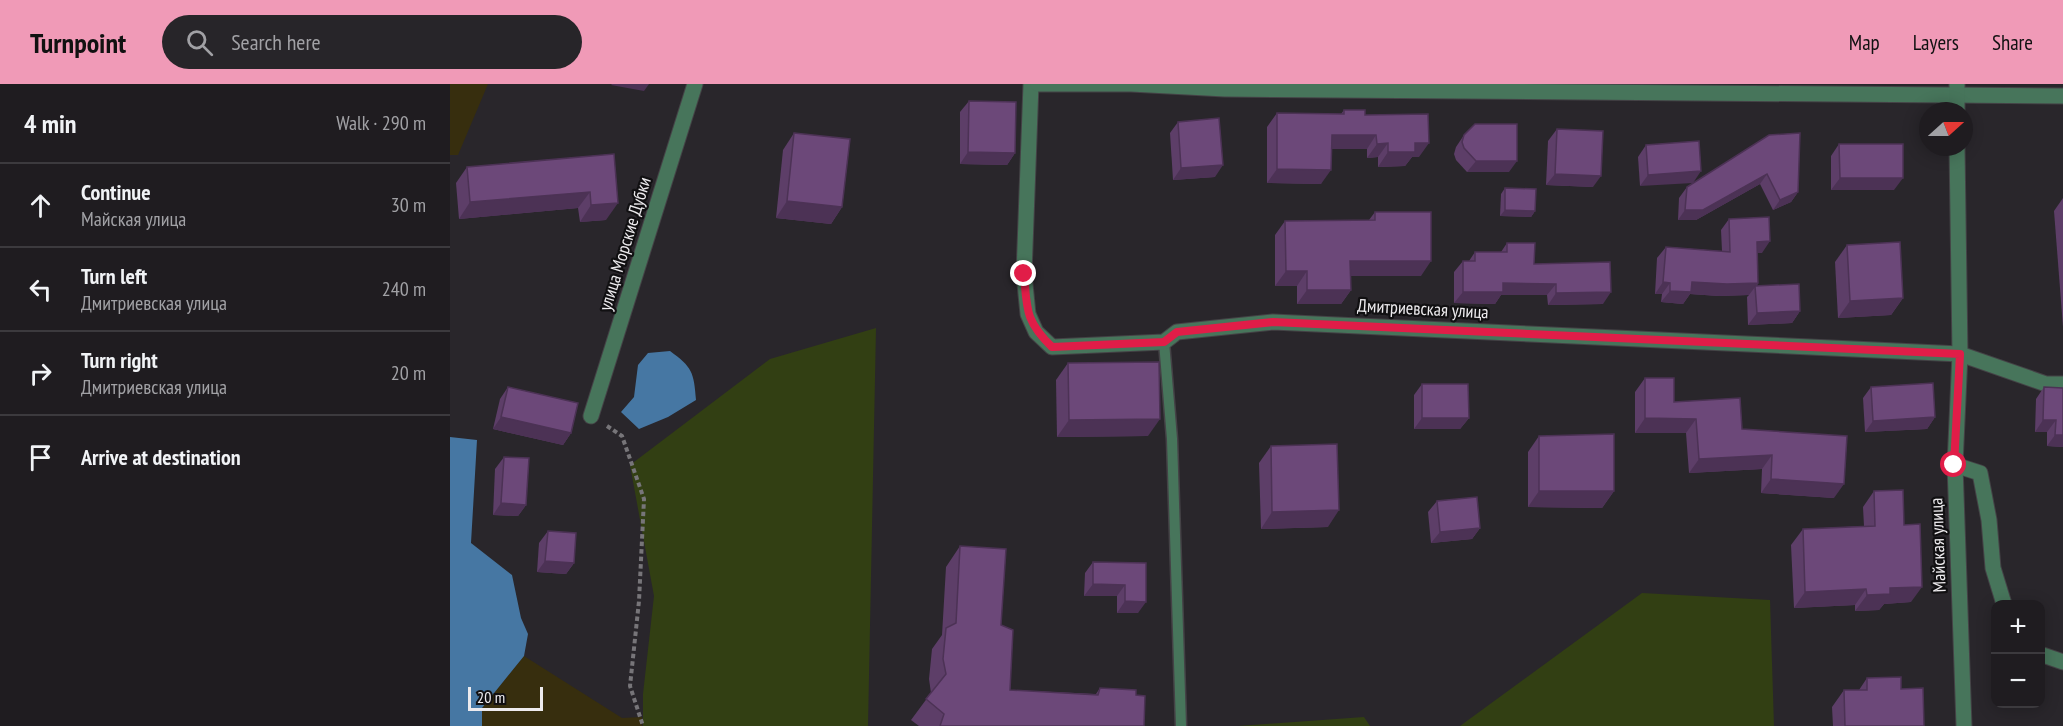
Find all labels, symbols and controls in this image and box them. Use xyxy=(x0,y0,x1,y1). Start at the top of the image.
search box xyxy=(162,15,582,69)
text: Turnpoint xyxy=(30,24,126,61)
icon: search xyxy=(183,26,216,59)
text: Search here xyxy=(231,28,321,56)
text: Map xyxy=(1849,29,1880,56)
text: Layers xyxy=(1913,29,1959,56)
text: Share xyxy=(1992,29,2033,56)
north arrow xyxy=(1919,102,1973,156)
text: 4 min xyxy=(24,107,77,140)
text: Walk · 290 m xyxy=(336,110,426,136)
street label: улица Морские Дубки xyxy=(593,174,656,314)
text: Continue xyxy=(81,178,151,206)
icon: ahead xyxy=(24,189,57,222)
text: 30 m xyxy=(391,192,426,218)
text: Майская улица xyxy=(81,206,186,232)
route end xyxy=(1010,260,1036,286)
text: Turn left xyxy=(81,262,147,290)
icon: left xyxy=(24,273,57,306)
text: 240 m xyxy=(382,276,426,302)
text: Дмитриевская улица xyxy=(81,290,227,316)
street label: Дмитриевская улица xyxy=(1357,294,1489,323)
text: Turn right xyxy=(81,346,158,374)
icon: right xyxy=(24,357,57,390)
text: 20 m xyxy=(391,360,426,386)
text: Дмитриевская улица xyxy=(81,374,227,400)
icon: arrive xyxy=(24,441,57,474)
text: Arrive at destination xyxy=(81,443,241,471)
route start xyxy=(1940,451,1966,477)
street label: Майская улица xyxy=(1924,497,1951,593)
map controls xyxy=(1991,600,2045,708)
button: + xyxy=(1991,600,2045,654)
button: − xyxy=(1991,654,2045,708)
scale bar xyxy=(468,684,543,712)
text: 20 m xyxy=(477,687,505,707)

